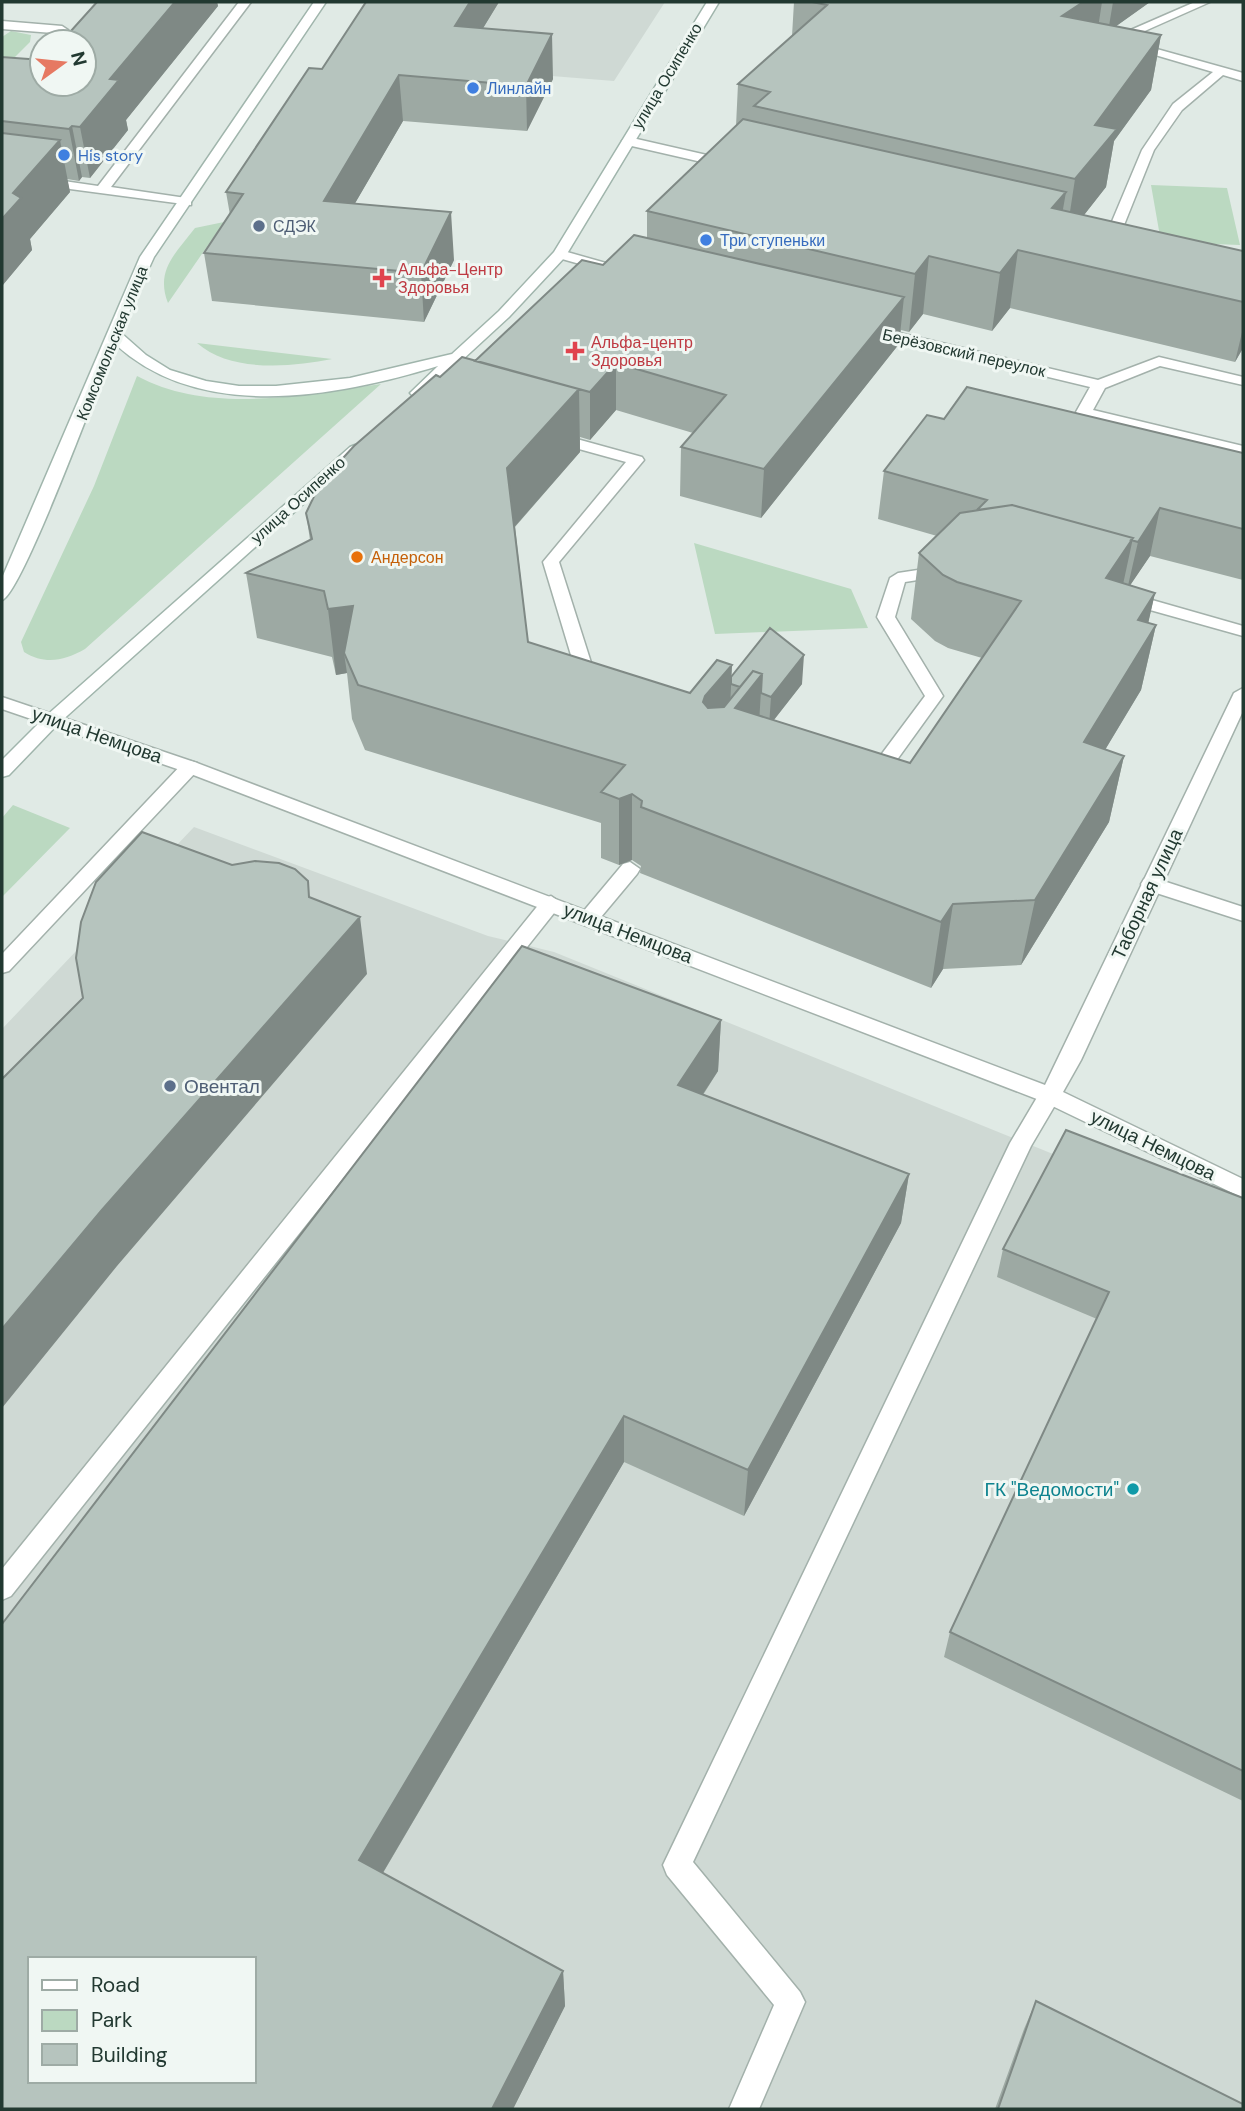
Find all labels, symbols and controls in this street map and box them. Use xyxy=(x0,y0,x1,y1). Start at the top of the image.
street label: улица Осипенко xyxy=(627,19,707,133)
north arrow xyxy=(28,28,98,98)
text: N xyxy=(65,49,93,69)
place label: Линлайн xyxy=(487,78,551,99)
marker: Линлайн xyxy=(465,80,481,96)
place label: His story xyxy=(78,145,143,166)
marker: His story xyxy=(56,147,72,163)
place label: СДЭК xyxy=(273,216,317,237)
marker: СДЭК xyxy=(251,218,267,234)
place label: Три ступеньки xyxy=(720,230,825,251)
marker: Три ступеньки xyxy=(698,232,714,248)
place label: Альфа-Центр Здоровья xyxy=(398,259,503,298)
street label: Комсомольская улица xyxy=(71,263,153,423)
marker: Альфа-Центр Здоровья xyxy=(372,268,392,288)
street label: Берёзовский переулок xyxy=(880,324,1049,382)
place label: Альфа-центр Здоровья xyxy=(591,332,693,371)
marker: Альфа-центр Здоровья xyxy=(565,341,585,361)
street label: улица Осипенко xyxy=(246,452,350,548)
place label: Андерсон xyxy=(371,547,444,568)
marker: Андерсон xyxy=(349,549,365,565)
street label: улица Немцова xyxy=(28,701,166,769)
street label: Таборная улица xyxy=(1106,824,1189,964)
street label: улица Немцова xyxy=(560,897,697,969)
place label: Овентал xyxy=(184,1074,260,1099)
marker: Овентал xyxy=(162,1078,178,1094)
street label: улица Немцова xyxy=(1086,1104,1220,1186)
place label: ГК "Ведомости" xyxy=(985,1477,1119,1502)
marker: ГК "Ведомости" xyxy=(1125,1481,1141,1497)
legend xyxy=(28,1957,256,2083)
text: Road xyxy=(91,1971,140,1999)
text: Park xyxy=(91,2006,133,2034)
text: Building xyxy=(91,2041,168,2069)

